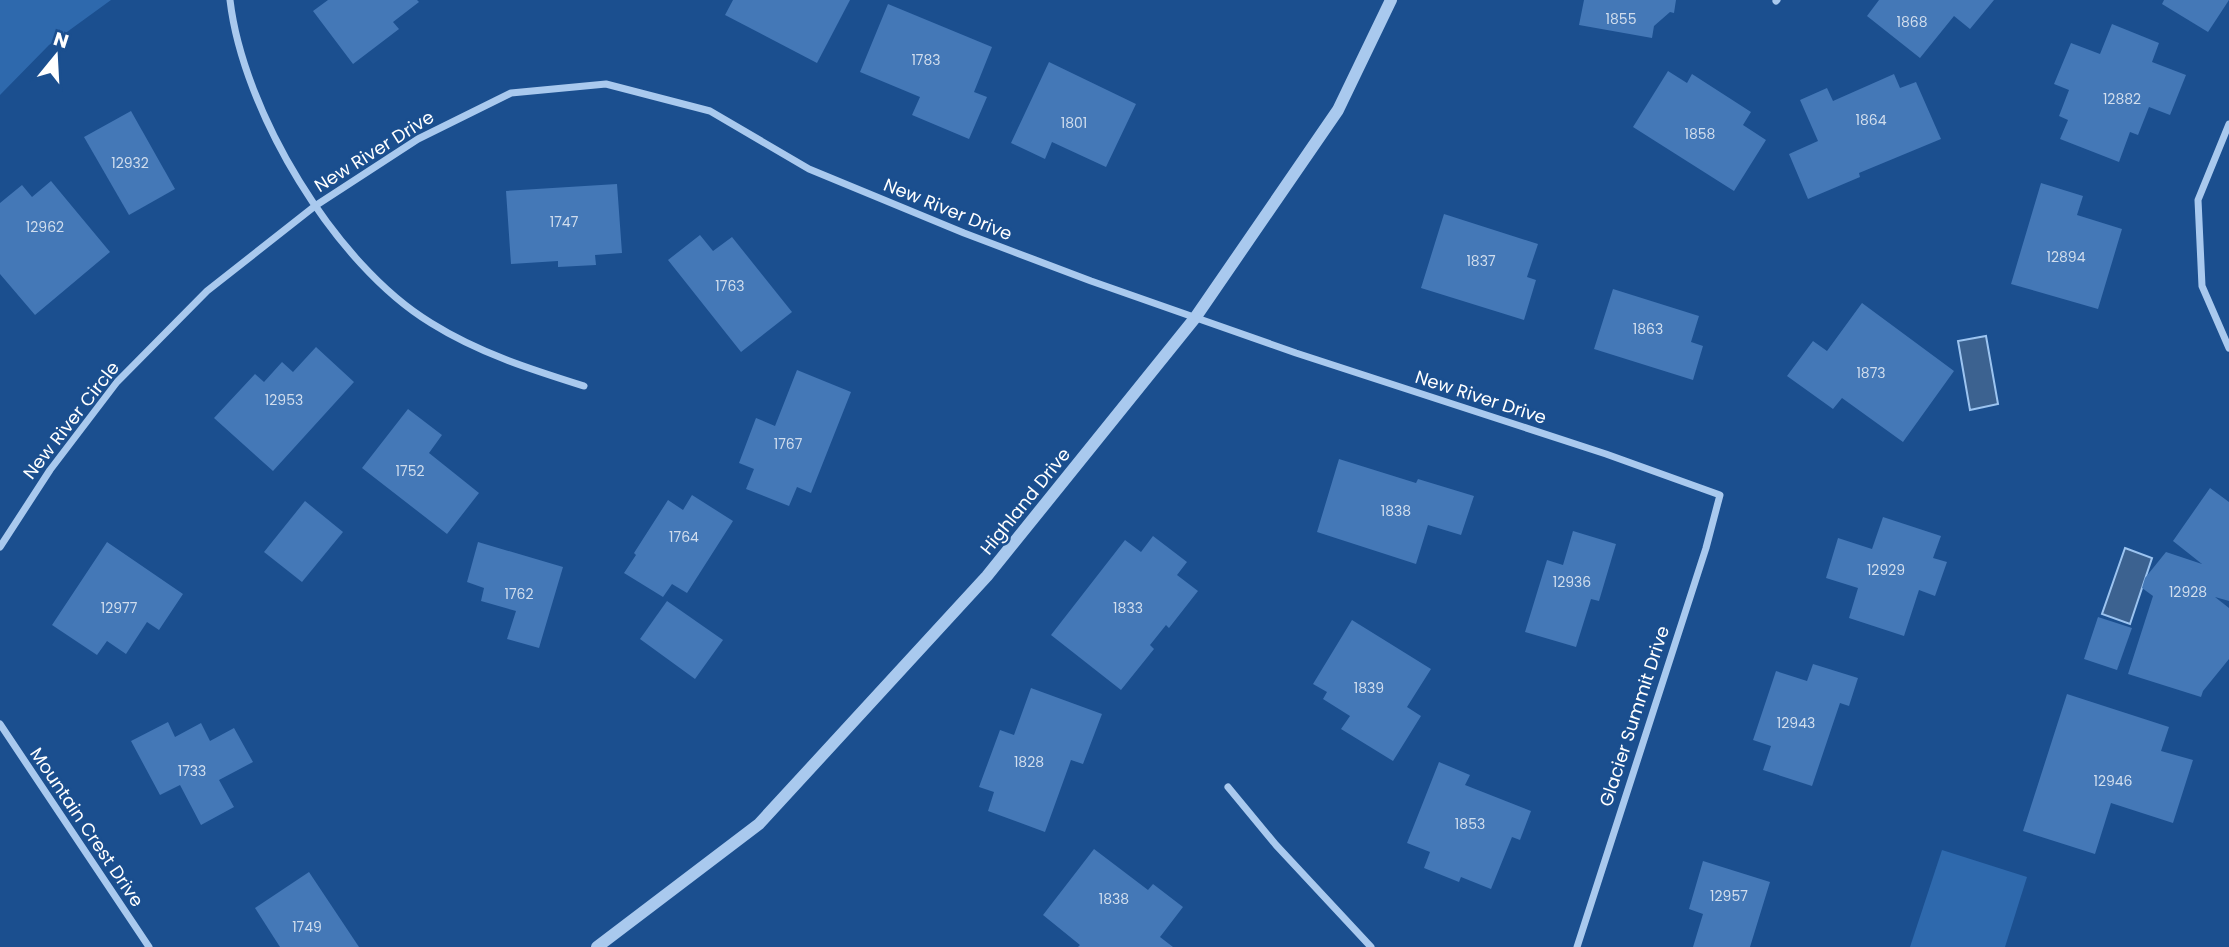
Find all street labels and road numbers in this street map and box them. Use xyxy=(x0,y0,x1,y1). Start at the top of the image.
street label: New River Drive xyxy=(309,104,439,198)
street label: New River Drive xyxy=(880,172,1016,246)
street label: New River Circle xyxy=(17,356,125,484)
street label: New River Drive xyxy=(1412,364,1550,430)
street label: Highland Drive xyxy=(974,442,1076,560)
street label: Glacier Summit Drive xyxy=(1593,622,1675,810)
street label: Mountain Crest Drive xyxy=(24,742,150,912)

